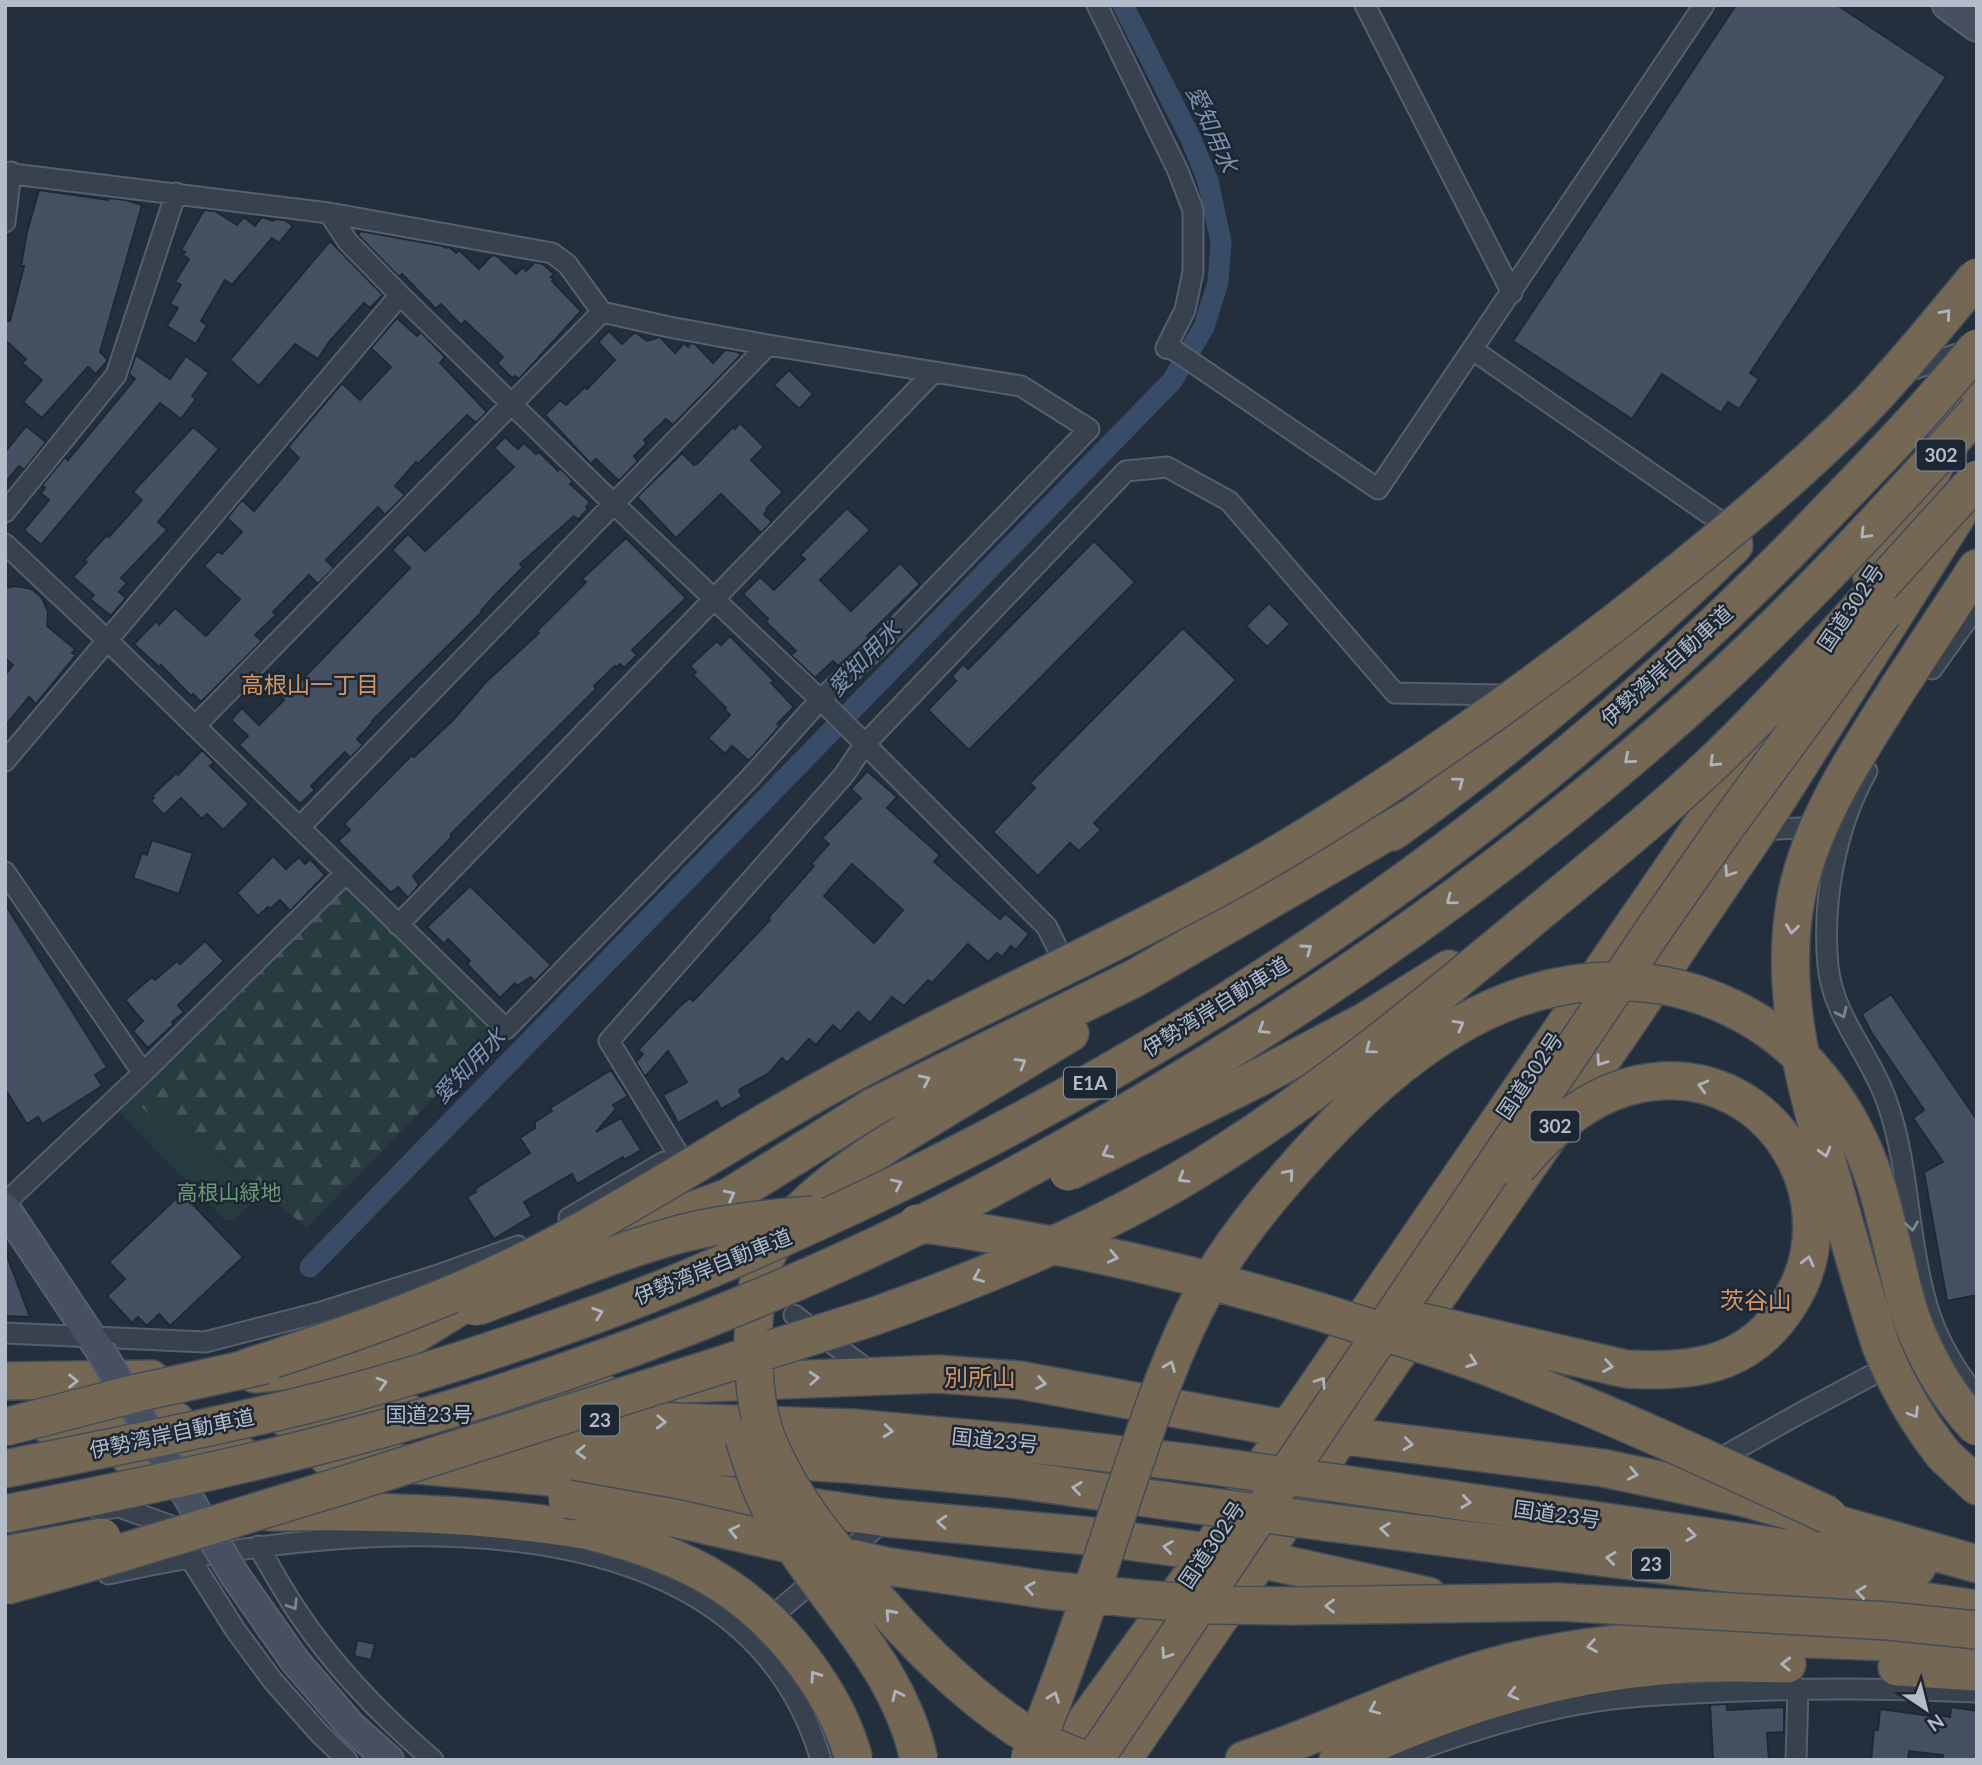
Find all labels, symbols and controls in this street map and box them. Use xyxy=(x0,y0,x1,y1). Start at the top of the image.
water label: 愛知用水 xyxy=(1181,81,1246,179)
one-way arrow xyxy=(1938,309,1951,321)
road number: 302 xyxy=(1916,440,1966,470)
one-way arrow xyxy=(1860,526,1873,539)
street label: 国道302号 xyxy=(1812,559,1888,655)
street label: 伊勢湾岸自動車道 xyxy=(1595,599,1737,730)
water label: 愛知用水 xyxy=(821,613,907,701)
district label: 高根山一丁目 xyxy=(241,670,379,698)
one-way arrow xyxy=(1624,751,1637,763)
one-way arrow xyxy=(1709,753,1722,766)
one-way arrow xyxy=(1452,778,1464,790)
one-way arrow xyxy=(1724,865,1737,878)
one-way arrow xyxy=(1446,892,1459,904)
one-way arrow xyxy=(1785,924,1800,935)
one-way arrow xyxy=(1299,945,1312,957)
street label: 伊勢湾岸自動車道 xyxy=(1137,951,1293,1061)
one-way arrow xyxy=(1833,1005,1847,1018)
water label: 愛知用水 xyxy=(426,1020,512,1108)
one-way arrow xyxy=(1258,1020,1271,1033)
one-way arrow xyxy=(1452,1020,1465,1033)
street label: 国道302号 xyxy=(1492,1028,1568,1124)
one-way arrow xyxy=(1366,1041,1378,1054)
one-way arrow xyxy=(1597,1053,1609,1066)
one-way arrow xyxy=(1013,1058,1026,1071)
road number: E1A xyxy=(1064,1068,1116,1098)
one-way arrow xyxy=(918,1074,930,1088)
one-way arrow xyxy=(1697,1080,1709,1094)
road number: 302 xyxy=(1530,1110,1580,1142)
one-way arrow xyxy=(1102,1145,1114,1159)
one-way arrow xyxy=(1816,1146,1831,1158)
one-way arrow xyxy=(1281,1169,1293,1182)
one-way arrow xyxy=(1177,1170,1190,1183)
park label: 高根山緑地 xyxy=(177,1179,282,1204)
one-way arrow xyxy=(890,1179,902,1193)
one-way arrow xyxy=(723,1190,735,1204)
one-way arrow xyxy=(1905,1220,1920,1232)
street label: 伊勢湾岸自動車道 xyxy=(630,1223,795,1309)
one-way arrow xyxy=(1107,1249,1119,1264)
one-way arrow xyxy=(1800,1255,1814,1267)
one-way arrow xyxy=(973,1269,985,1283)
district label: 茨谷山 xyxy=(1720,1285,1792,1314)
one-way arrow xyxy=(592,1307,604,1321)
one-way arrow xyxy=(1465,1354,1478,1368)
one-way arrow xyxy=(1602,1358,1614,1373)
one-way arrow xyxy=(1162,1361,1176,1373)
district label: 別所山 xyxy=(944,1362,1016,1391)
one-way arrow xyxy=(809,1371,820,1386)
one-way arrow xyxy=(69,1373,79,1389)
one-way arrow xyxy=(1035,1375,1047,1390)
one-way arrow xyxy=(376,1376,388,1391)
one-way arrow xyxy=(1313,1377,1325,1390)
street label: 国道23号 xyxy=(385,1401,473,1426)
street label: 伊勢湾岸自動車道 xyxy=(87,1403,256,1462)
road number: 23 xyxy=(581,1404,619,1436)
one-way arrow xyxy=(1905,1406,1918,1419)
one-way arrow xyxy=(656,1414,667,1429)
one-way arrow xyxy=(883,1423,894,1438)
street label: 国道23号 xyxy=(950,1423,1040,1457)
one-way arrow xyxy=(1402,1437,1414,1452)
one-way arrow xyxy=(576,1444,586,1460)
one-way arrow xyxy=(1627,1465,1639,1480)
one-way arrow xyxy=(1071,1481,1082,1496)
one-way arrow xyxy=(1460,1494,1472,1509)
street label: 国道23号 xyxy=(1512,1495,1602,1532)
street label: 国道302号 xyxy=(1173,1496,1249,1592)
one-way arrow xyxy=(936,1515,947,1530)
one-way arrow xyxy=(1380,1522,1391,1537)
one-way arrow xyxy=(728,1525,740,1540)
one-way arrow xyxy=(1685,1527,1697,1542)
one-way arrow xyxy=(1162,1539,1174,1554)
road number: 23 xyxy=(1632,1548,1670,1580)
one-way arrow xyxy=(1605,1551,1617,1566)
one-way arrow xyxy=(1024,1580,1036,1595)
one-way arrow xyxy=(1855,1585,1867,1600)
one-way arrow xyxy=(285,1597,298,1610)
one-way arrow xyxy=(1324,1598,1335,1614)
one-way arrow xyxy=(886,1609,898,1622)
one-way arrow xyxy=(1587,1638,1598,1653)
one-way arrow xyxy=(1161,1646,1174,1659)
one-way arrow xyxy=(1780,1656,1791,1671)
one-way arrow xyxy=(810,1671,823,1684)
north arrow xyxy=(1891,1674,1961,1744)
one-way arrow xyxy=(1507,1686,1519,1701)
one-way arrow xyxy=(891,1690,905,1702)
one-way arrow xyxy=(1046,1691,1060,1703)
one-way arrow xyxy=(1369,1700,1381,1714)
text: N xyxy=(1923,1710,1949,1737)

